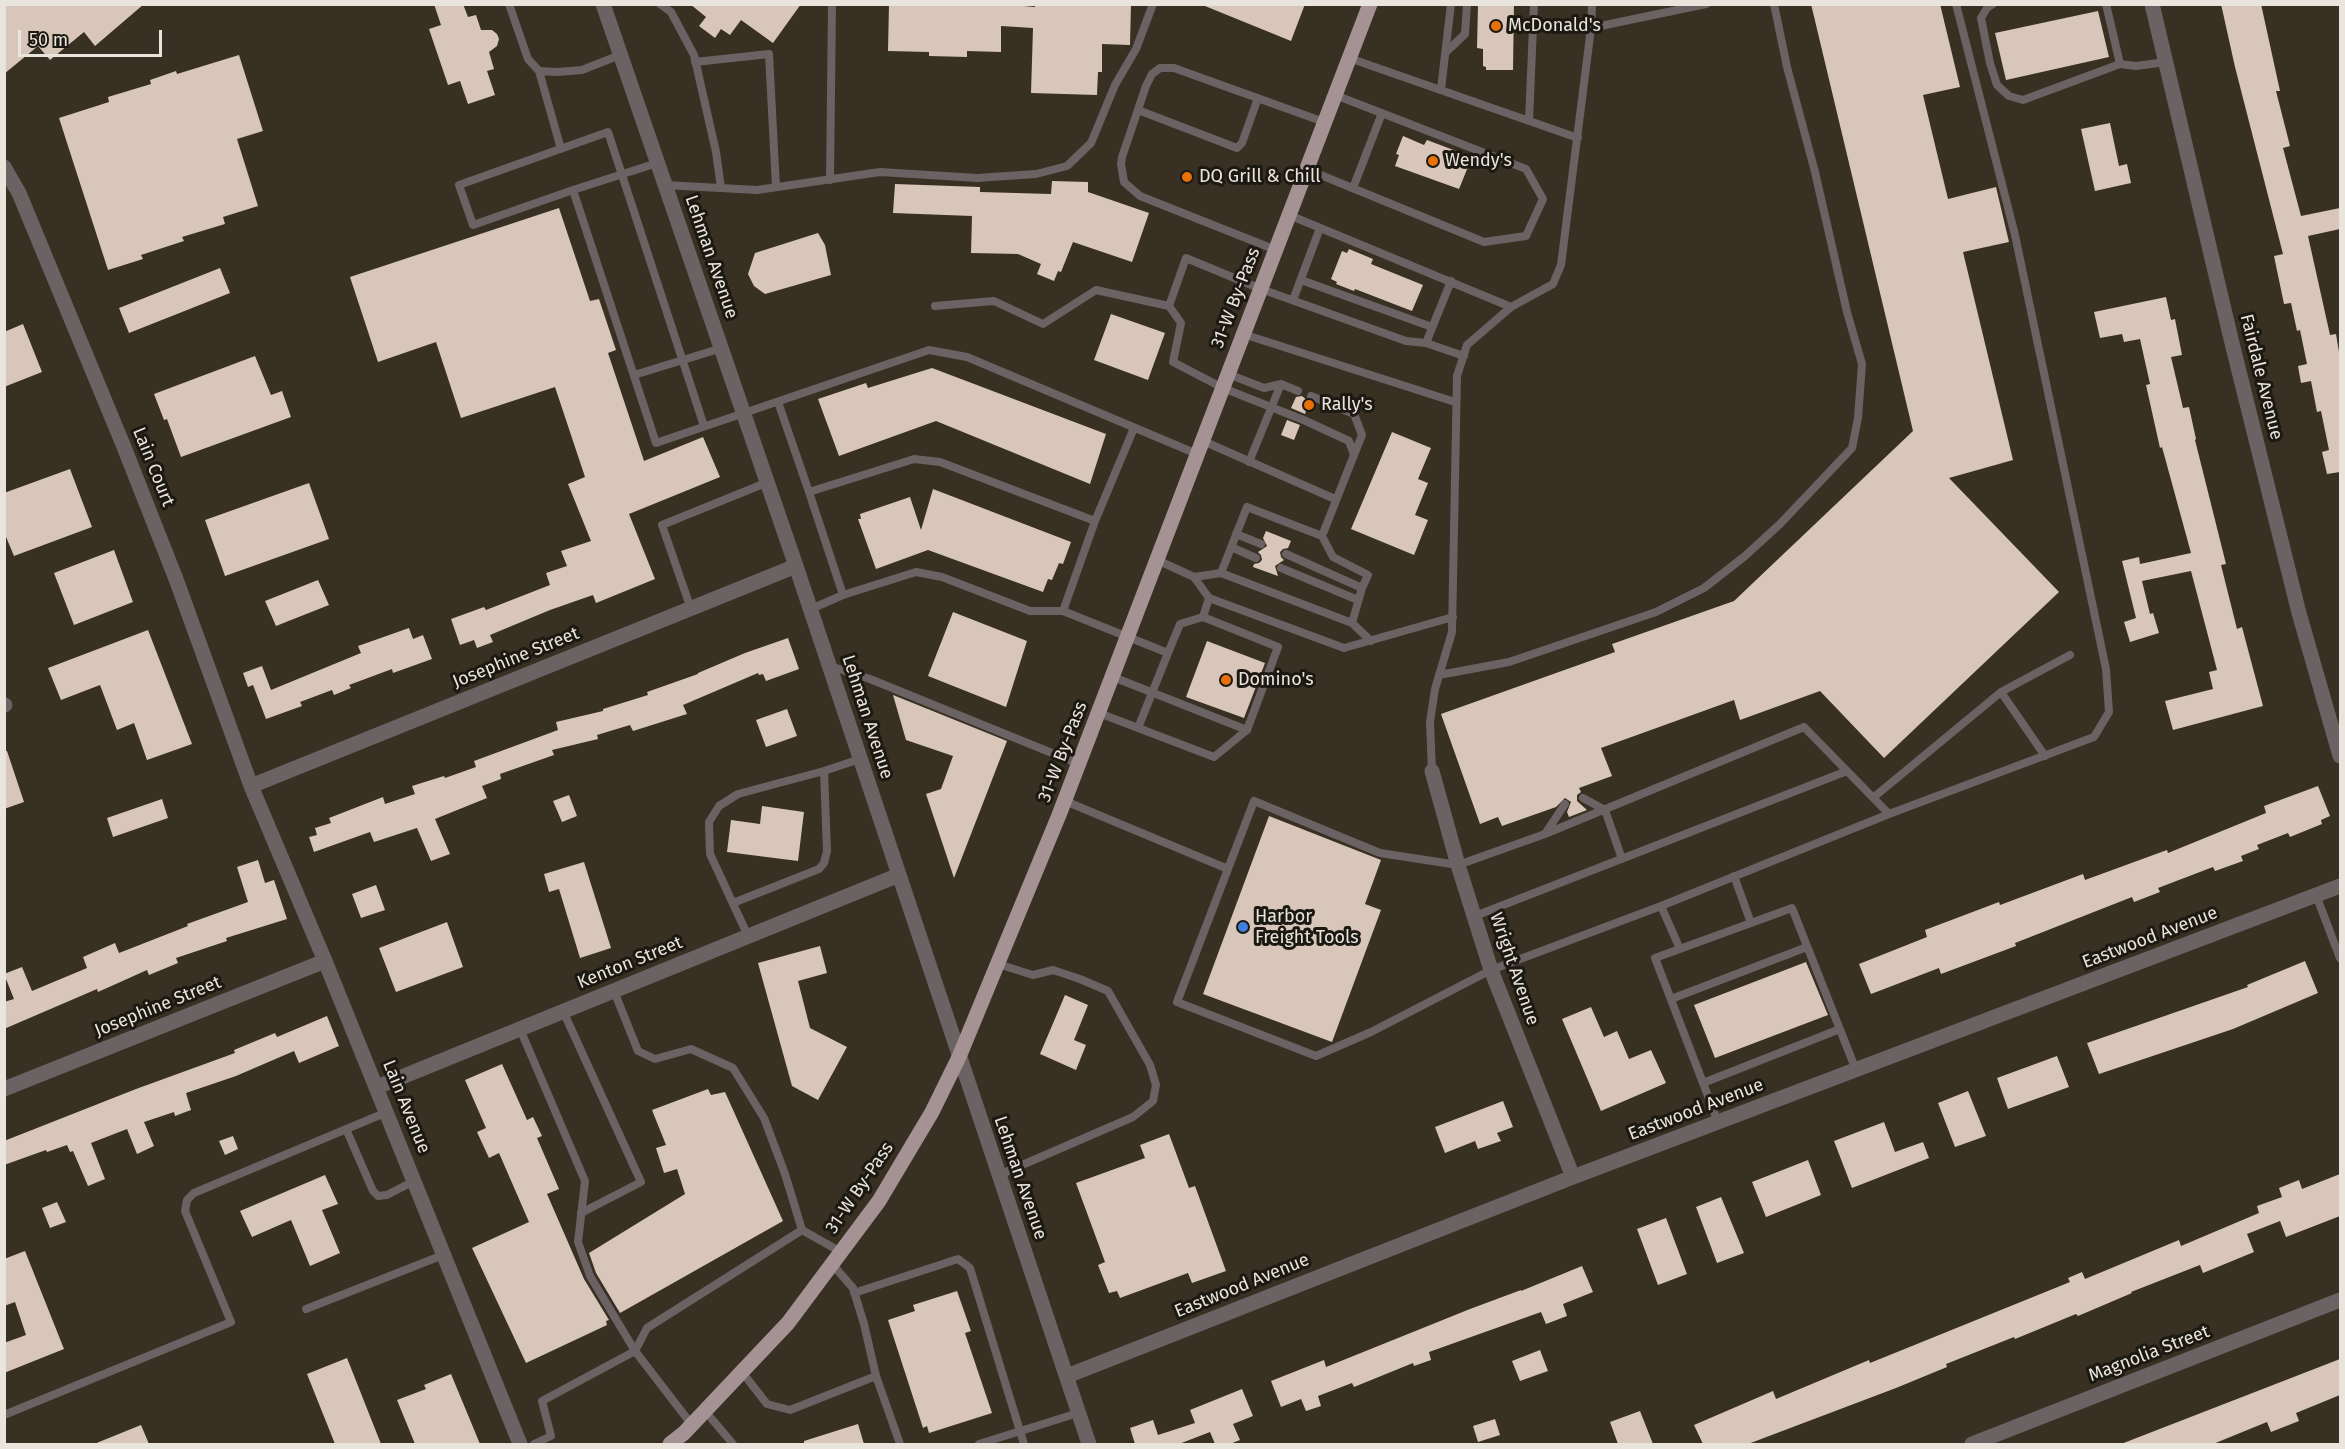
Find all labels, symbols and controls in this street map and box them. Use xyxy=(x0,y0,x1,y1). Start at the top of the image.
place label: McDonald's xyxy=(1508,15,1601,37)
scale bar xyxy=(21,18,165,56)
marker: McDonald's xyxy=(1489,19,1503,33)
text: 50 m xyxy=(29,29,68,51)
place label: Wendy's xyxy=(1445,150,1512,172)
marker: Wendy's xyxy=(1426,154,1440,168)
place label: DQ Grill & Chill xyxy=(1199,166,1320,188)
marker: DQ Grill & Chill xyxy=(1180,170,1194,184)
street label: Lehman Avenue xyxy=(680,192,742,322)
street label: 31-W By-Pass xyxy=(1207,245,1265,351)
street label: Fairdale Avenue xyxy=(2235,312,2287,442)
place label: Rally's xyxy=(1321,394,1373,416)
marker: Rally's xyxy=(1302,398,1316,412)
street label: Lain Court xyxy=(127,424,179,510)
street label: Josephine Street xyxy=(450,623,582,693)
street label: Lehman Avenue xyxy=(837,652,897,782)
place label: Domino's xyxy=(1238,669,1314,691)
marker: Domino's xyxy=(1219,673,1233,687)
street label: 31-W By-Pass xyxy=(1034,699,1092,805)
street label: Eastwood Avenue xyxy=(2079,902,2221,974)
place label: Harbor Freight Tools xyxy=(1255,906,1359,948)
street label: Wright Avenue xyxy=(1485,910,1543,1028)
marker: Harbor Freight Tools xyxy=(1236,920,1250,934)
street label: Kenton Street xyxy=(574,932,686,994)
street label: Josephine Street xyxy=(92,972,224,1042)
street label: Lain Avenue xyxy=(377,1057,435,1157)
street label: Eastwood Avenue xyxy=(1625,1074,1767,1146)
street label: Lehman Avenue xyxy=(989,1113,1051,1243)
street label: 31-W By-Pass xyxy=(821,1138,899,1238)
street label: Eastwood Avenue xyxy=(1172,1249,1312,1323)
street label: Magnolia Street xyxy=(2085,1321,2213,1387)

